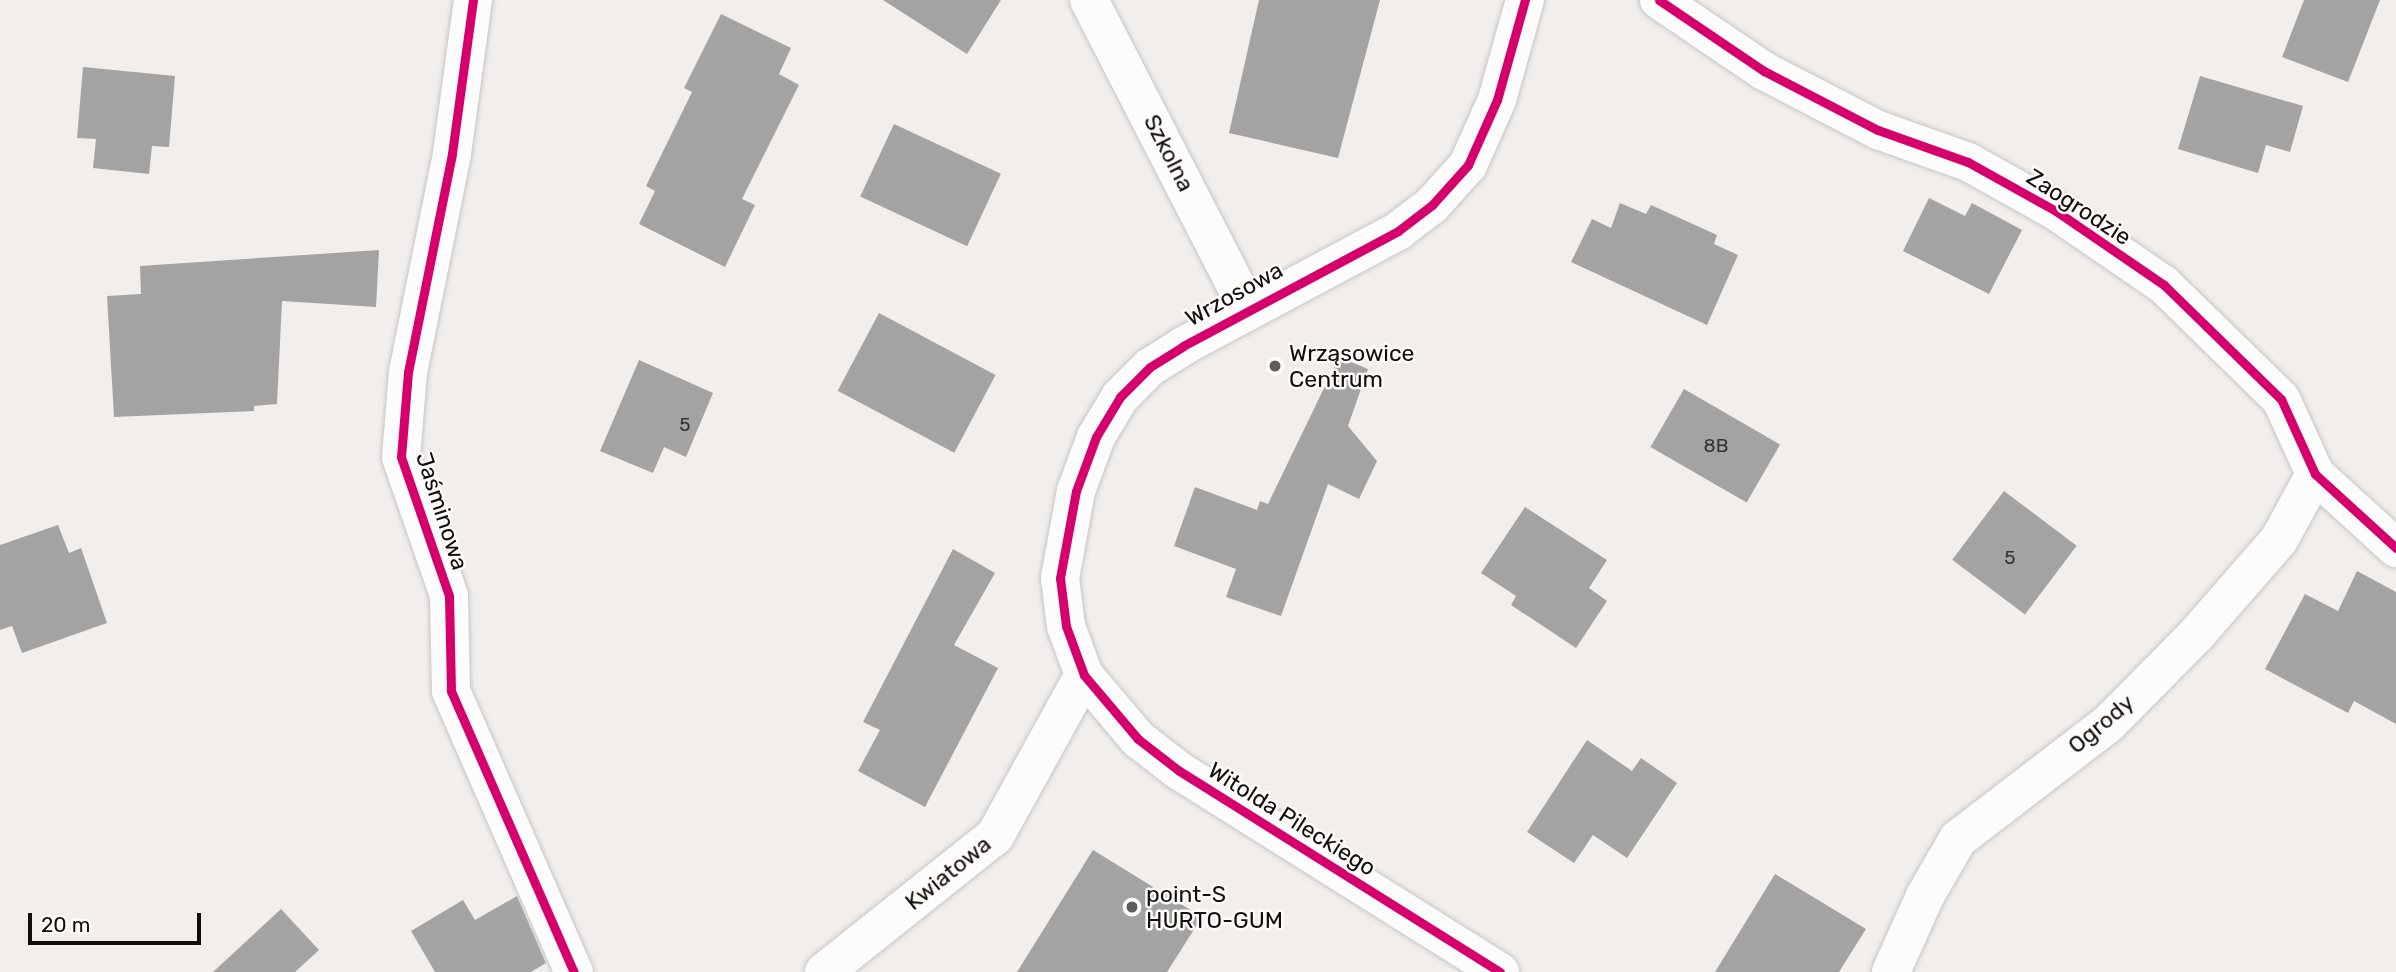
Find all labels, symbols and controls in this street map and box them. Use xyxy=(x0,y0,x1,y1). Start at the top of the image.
street label: Szkolna xyxy=(1138,110,1200,196)
street label: Zaogrodzie xyxy=(2022,163,2136,251)
street label: Wrzosowa xyxy=(1180,256,1288,332)
place label: Wrząsowice Centrum xyxy=(1289,339,1414,393)
marker: Wrząsowice Centrum xyxy=(1267,358,1283,374)
house number: 5 xyxy=(679,414,691,436)
house number: 8B xyxy=(1704,435,1728,457)
street label: Jaśminowa xyxy=(410,448,474,574)
house number: 5 xyxy=(2004,547,2016,569)
street label: Ogrody xyxy=(2062,689,2140,759)
street label: Witolda Pileckiego xyxy=(1203,756,1381,882)
street label: Kwiatowa xyxy=(900,830,996,916)
place label: point-S HURTO-GUM xyxy=(1146,880,1283,934)
scale bar xyxy=(32,898,205,942)
marker: point-S HURTO-GUM xyxy=(1124,899,1140,915)
text: 20 m xyxy=(41,912,90,937)

